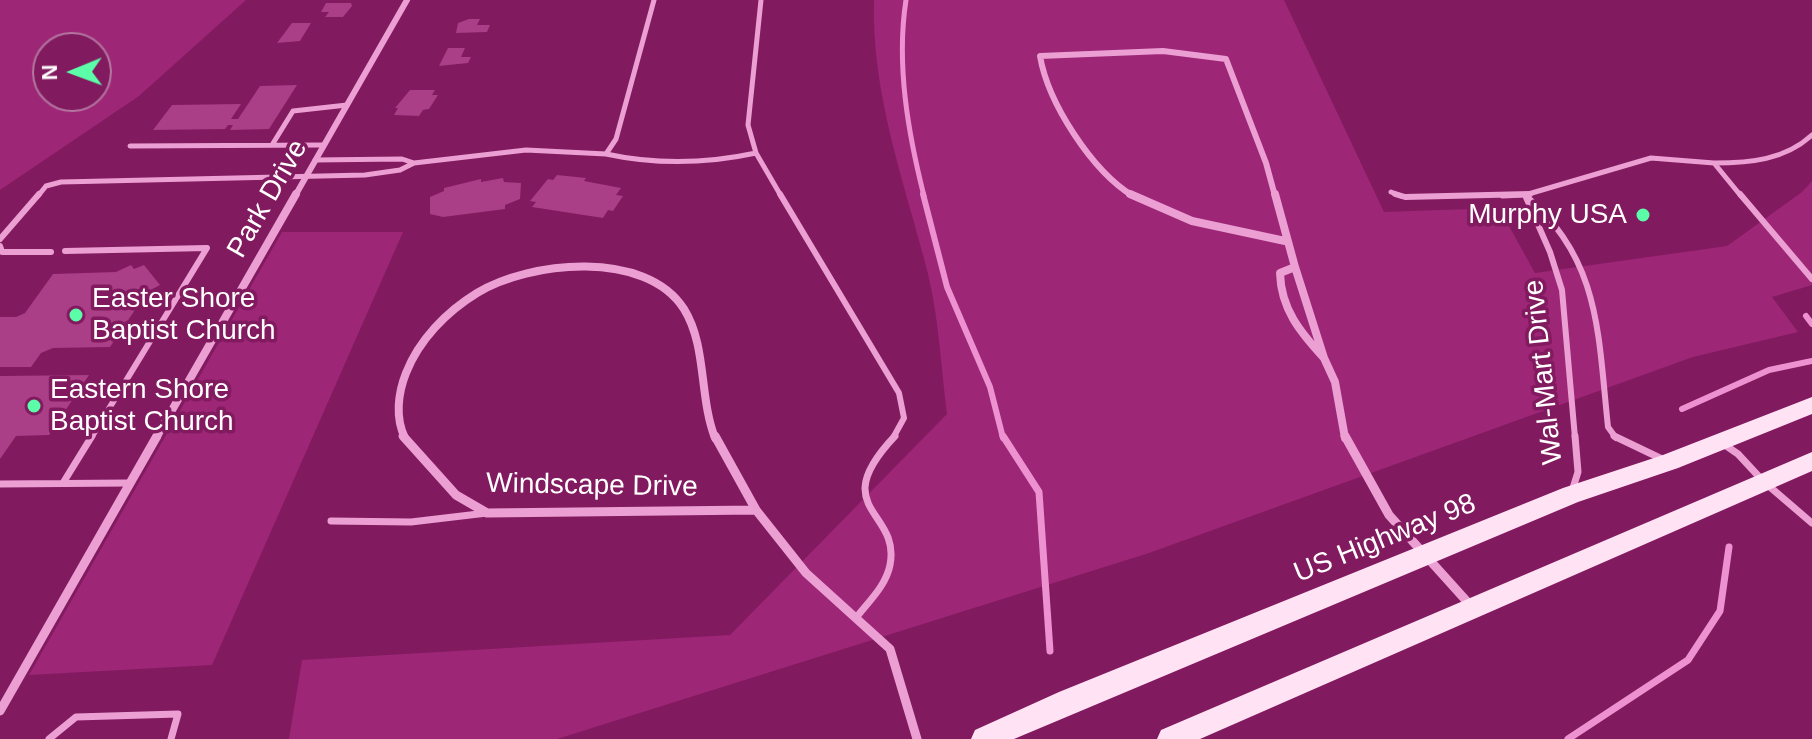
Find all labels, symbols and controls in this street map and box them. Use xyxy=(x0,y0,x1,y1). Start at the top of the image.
north arrow xyxy=(32,32,112,112)
text: N xyxy=(37,64,62,81)
street label: Park Drive xyxy=(221,134,315,264)
place label: Murphy USA xyxy=(1468,198,1627,232)
marker: Murphy USA xyxy=(1634,206,1652,224)
street label: Wal-Mart Drive xyxy=(1518,278,1570,466)
place label: Easter Shore Baptist Church xyxy=(92,282,276,348)
marker: Easter Shore Baptist Church xyxy=(67,306,85,324)
place label: Eastern Shore Baptist Church xyxy=(50,373,234,439)
marker: Eastern Shore Baptist Church xyxy=(25,397,43,415)
street label: Windscape Drive xyxy=(486,467,698,505)
street label: US Highway 98 xyxy=(1289,487,1481,591)

